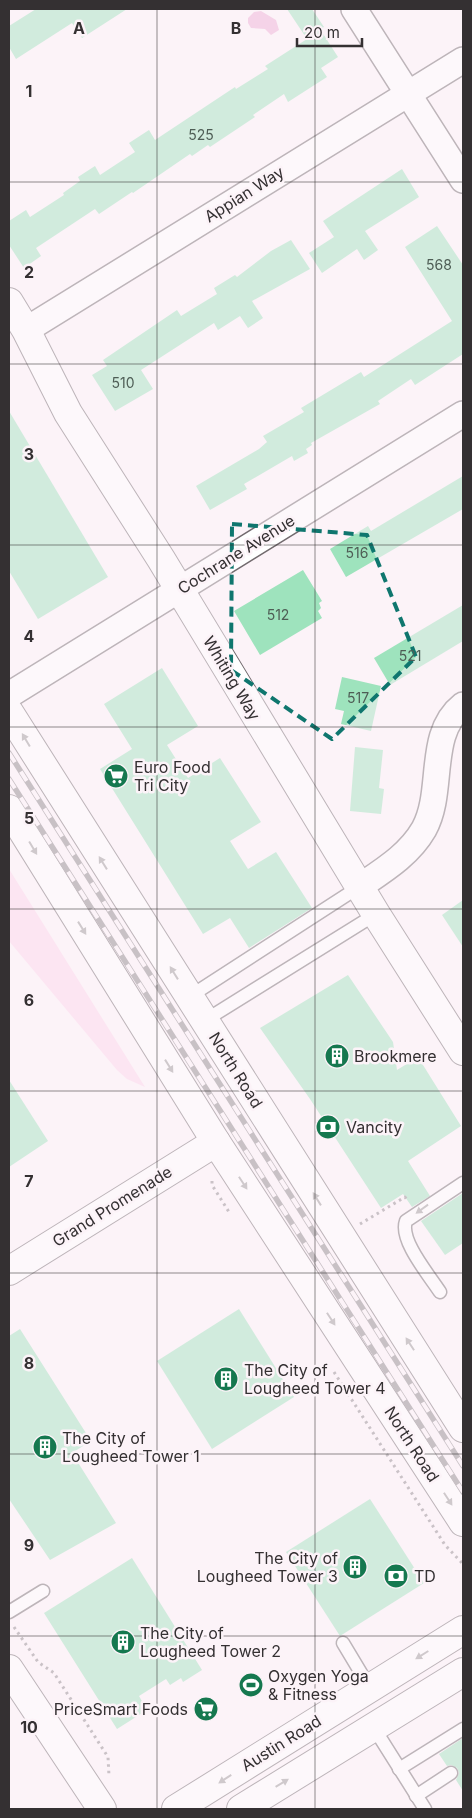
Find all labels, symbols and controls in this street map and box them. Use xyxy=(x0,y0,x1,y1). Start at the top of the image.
scale bar xyxy=(297,15,362,47)
text: A xyxy=(73,18,85,38)
text: B xyxy=(231,18,241,38)
text: 20 m xyxy=(304,23,340,42)
text: 1 xyxy=(26,81,32,101)
house number: 525 xyxy=(188,126,214,143)
street label: Appian Way xyxy=(200,162,288,226)
house number: 568 xyxy=(426,256,452,273)
text: 2 xyxy=(24,262,34,282)
house number: 510 xyxy=(111,374,135,391)
text: 3 xyxy=(24,444,34,464)
street label: Cochrane Avenue xyxy=(174,510,298,598)
house number: 516 xyxy=(346,544,368,561)
house number: 512 xyxy=(267,606,289,623)
text: 4 xyxy=(24,626,35,646)
street label: Whiting Way xyxy=(199,632,265,724)
house number: 521 xyxy=(399,647,421,664)
house number: 517 xyxy=(347,689,369,706)
one-way arrow xyxy=(22,733,31,746)
place label: Euro Food Tri City xyxy=(134,757,211,795)
supermarket icon: Euro Food Tri City xyxy=(103,763,129,789)
text: 5 xyxy=(24,808,34,828)
one-way arrow xyxy=(28,841,37,854)
one-way arrow xyxy=(99,856,108,870)
one-way arrow xyxy=(78,922,87,935)
one-way arrow xyxy=(169,967,178,980)
text: 6 xyxy=(24,990,34,1010)
street label: North Road xyxy=(205,1028,267,1112)
building icon: Brookmere xyxy=(324,1043,350,1069)
place label: Brookmere xyxy=(354,1046,437,1066)
one-way arrow xyxy=(164,1059,173,1073)
bank icon: Vancity xyxy=(315,1114,341,1140)
place label: Vancity xyxy=(346,1117,402,1137)
street label: Grand Promenade xyxy=(49,1161,175,1251)
text: 7 xyxy=(24,1171,34,1191)
one-way arrow xyxy=(238,1176,248,1189)
one-way arrow xyxy=(313,1192,322,1206)
one-way arrow xyxy=(415,1204,429,1214)
one-way arrow xyxy=(327,1312,336,1325)
one-way arrow xyxy=(405,1337,415,1350)
text: 8 xyxy=(24,1353,34,1373)
place label: The City of Lougheed Tower 4 xyxy=(244,1360,386,1398)
building icon: The City of Lougheed Tower 4 xyxy=(213,1366,239,1392)
street label: North Road xyxy=(380,1403,444,1485)
place label: The City of Lougheed Tower 1 xyxy=(62,1428,200,1466)
building icon: The City of Lougheed Tower 1 xyxy=(32,1434,58,1460)
one-way arrow xyxy=(444,1493,453,1506)
text: 9 xyxy=(24,1535,34,1555)
place label: The City of Lougheed Tower 3 xyxy=(197,1548,338,1586)
building icon: The City of Lougheed Tower 3 xyxy=(342,1554,368,1580)
bank icon: TD xyxy=(383,1563,409,1589)
place label: TD xyxy=(414,1566,436,1586)
place label: The City of Lougheed Tower 2 xyxy=(140,1623,281,1661)
building icon: The City of Lougheed Tower 2 xyxy=(110,1629,136,1655)
one-way arrow xyxy=(415,1651,428,1660)
place label: Oxygen Yoga & Fitness xyxy=(268,1666,369,1704)
sports icon: Oxygen Yoga & Fitness xyxy=(238,1672,264,1698)
supermarket icon: PriceSmart Foods xyxy=(193,1696,219,1722)
place label: PriceSmart Foods xyxy=(54,1699,188,1719)
street label: Austin Road xyxy=(237,1711,325,1775)
text: 10 xyxy=(20,1717,38,1737)
one-way arrow xyxy=(218,1774,231,1783)
one-way arrow xyxy=(276,1778,289,1787)

